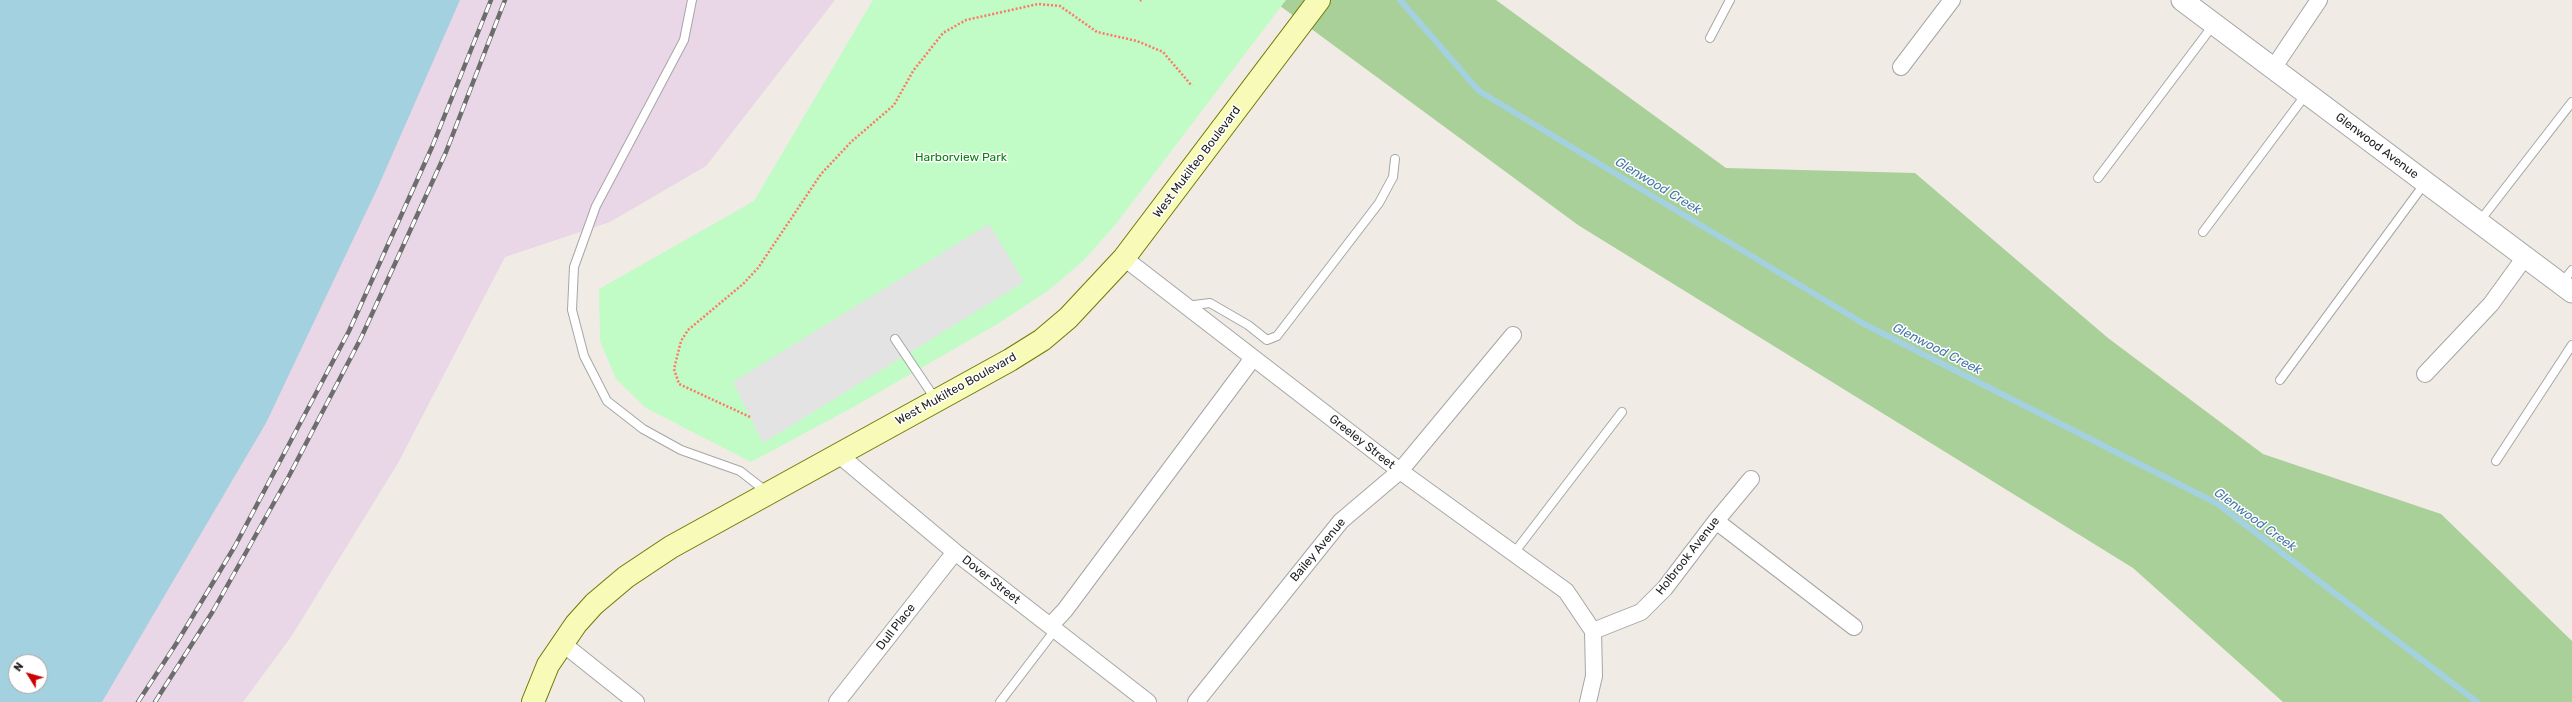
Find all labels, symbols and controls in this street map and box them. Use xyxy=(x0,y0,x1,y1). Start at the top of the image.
street label: West Mukilteo Boulevard xyxy=(1150,103,1244,221)
street label: Glenwood Avenue xyxy=(2333,110,2421,182)
park label: Harborview Park xyxy=(915,151,1007,165)
water label: Glenwood Creek xyxy=(1612,154,1704,218)
water label: Glenwood Creek xyxy=(1890,320,1984,378)
street label: West Mukilteo Boulevard xyxy=(893,350,1019,428)
street label: Greeley Street xyxy=(1326,412,1398,472)
water label: Glenwood Creek xyxy=(2211,485,2299,555)
street label: Holbrook Avenue xyxy=(1653,514,1723,598)
street label: Bailey Avenue xyxy=(1287,515,1349,585)
street label: Dover Street xyxy=(959,553,1023,607)
street label: Dull Place xyxy=(873,601,919,653)
north arrow xyxy=(8,654,48,694)
text: N xyxy=(11,660,26,674)

